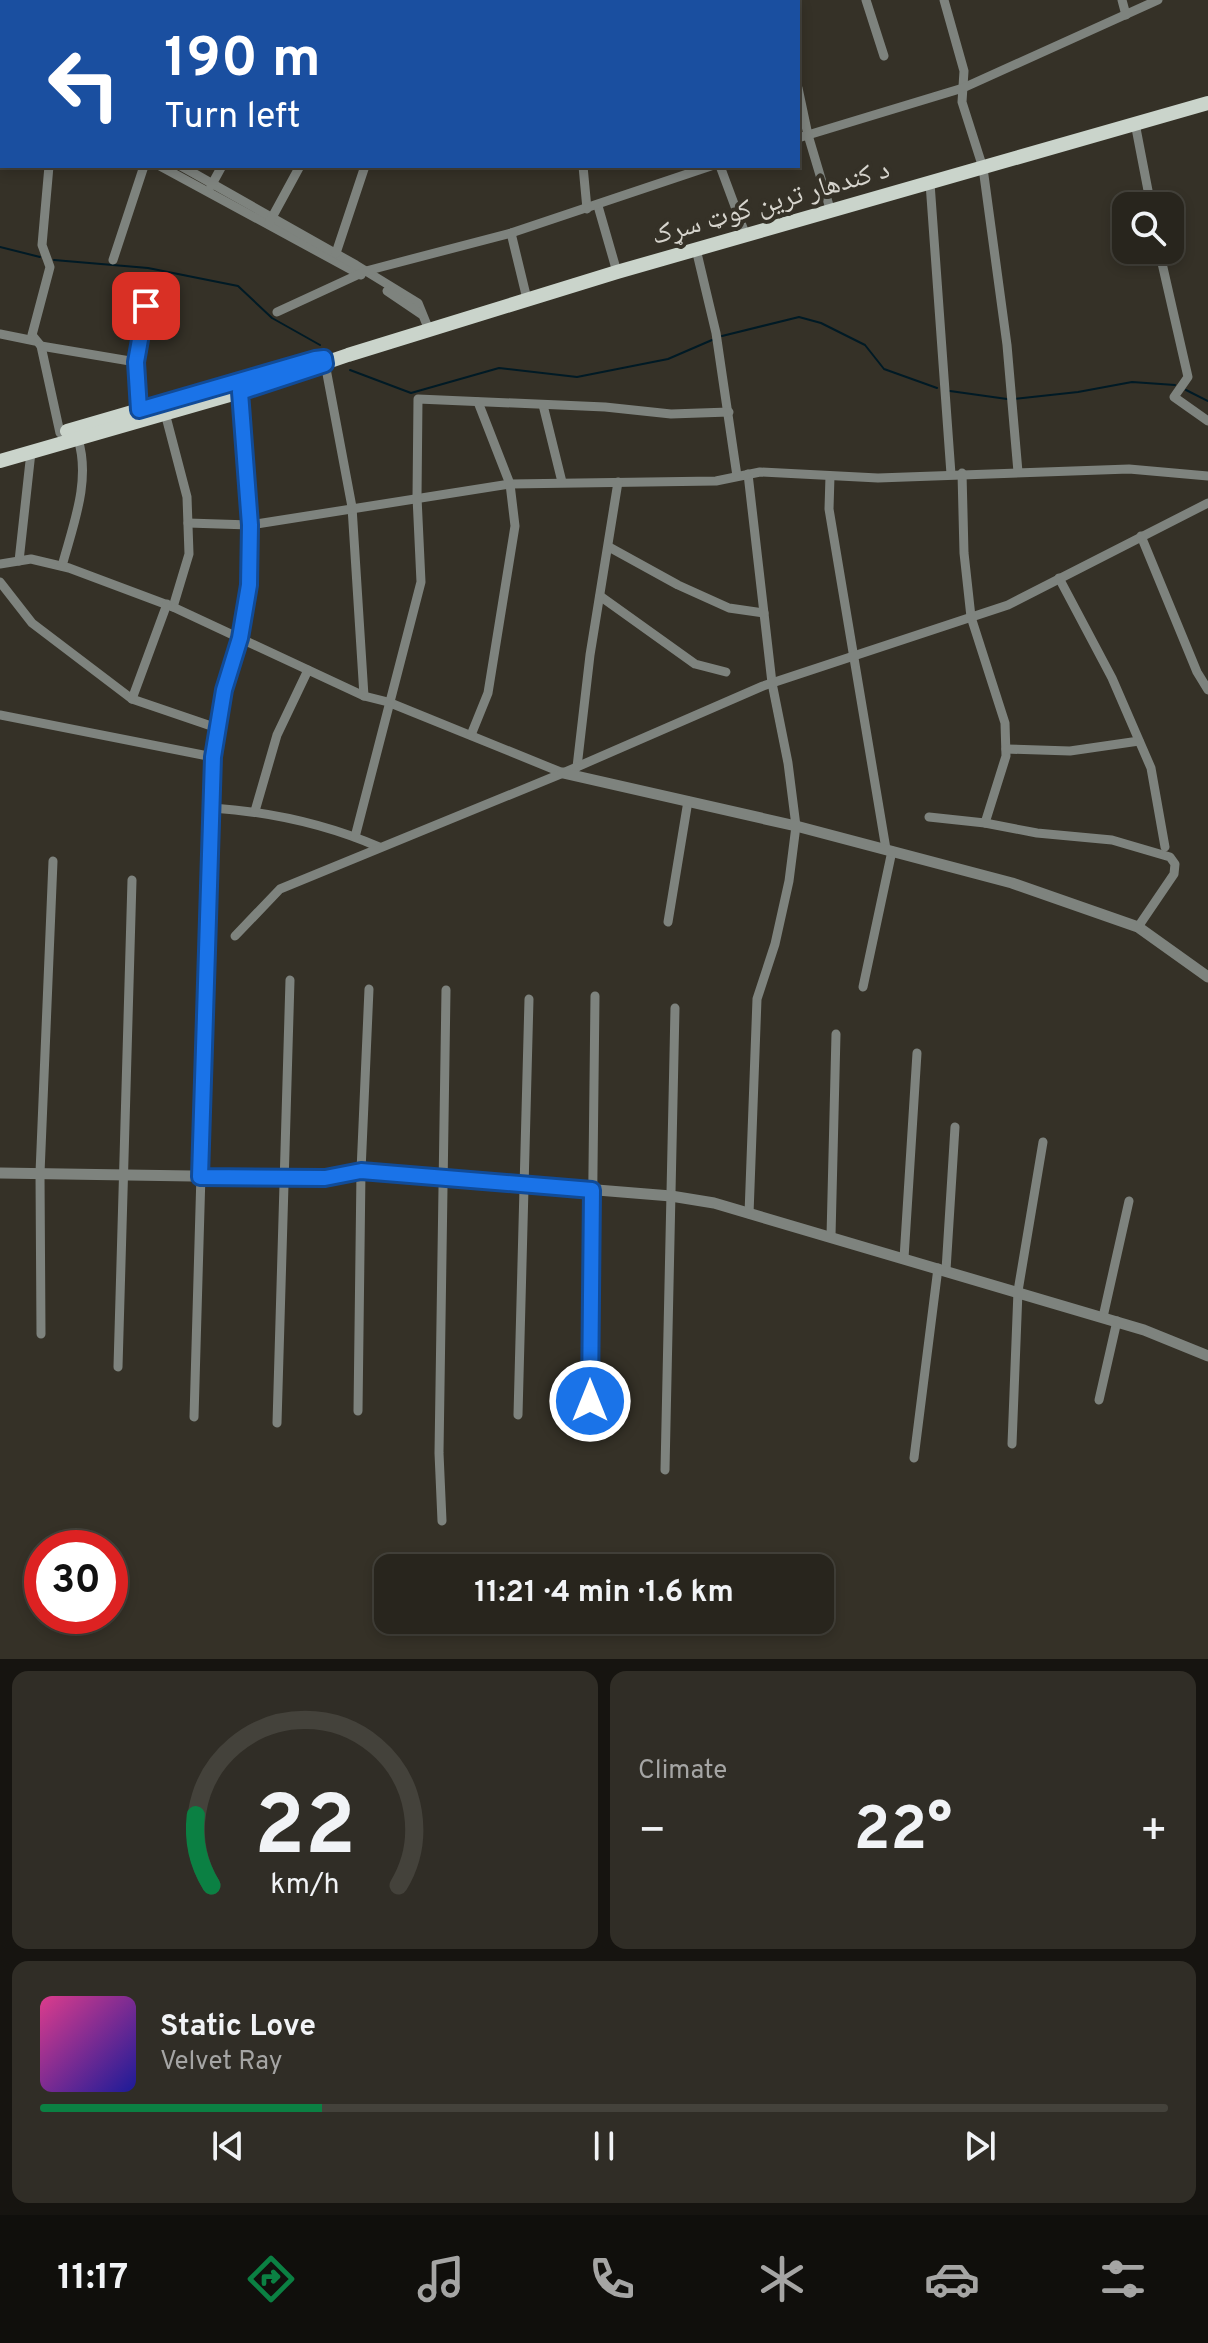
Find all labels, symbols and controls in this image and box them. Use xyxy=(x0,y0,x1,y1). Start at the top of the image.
text: 190 m xyxy=(164,26,321,96)
icon: left xyxy=(32,32,136,136)
text: Turn left xyxy=(164,95,301,141)
street label: د کندهار ترين کوټ سړک xyxy=(647,153,894,255)
map controls xyxy=(1112,192,1184,264)
button: search xyxy=(1112,192,1184,264)
pin xyxy=(112,272,180,340)
icon: arrive xyxy=(124,284,168,328)
position arrow xyxy=(548,1359,632,1443)
speed limit sign: 30 xyxy=(24,1530,128,1634)
text: 11:21 · 4 min · 1.6 km xyxy=(474,1575,734,1612)
text: Climate xyxy=(638,1755,727,1788)
text: 22 xyxy=(254,1779,356,1884)
text: 22° xyxy=(854,1795,952,1871)
text: − xyxy=(638,1805,666,1861)
text: + xyxy=(1140,1805,1168,1861)
text: km/h xyxy=(270,1868,340,1904)
text: Static Love xyxy=(160,2009,316,2046)
text: Velvet Ray xyxy=(160,2046,283,2079)
icon: previous xyxy=(206,2124,250,2168)
icon: pause xyxy=(582,2124,626,2168)
icon: next xyxy=(958,2124,1002,2168)
icon: directions xyxy=(243,2251,299,2307)
icon: music xyxy=(413,2251,469,2307)
icon: phone xyxy=(584,2251,640,2307)
icon: climate xyxy=(754,2251,810,2307)
icon: car xyxy=(924,2251,980,2307)
icon: filters xyxy=(1095,2251,1151,2307)
text: 11:17 xyxy=(57,2256,128,2302)

